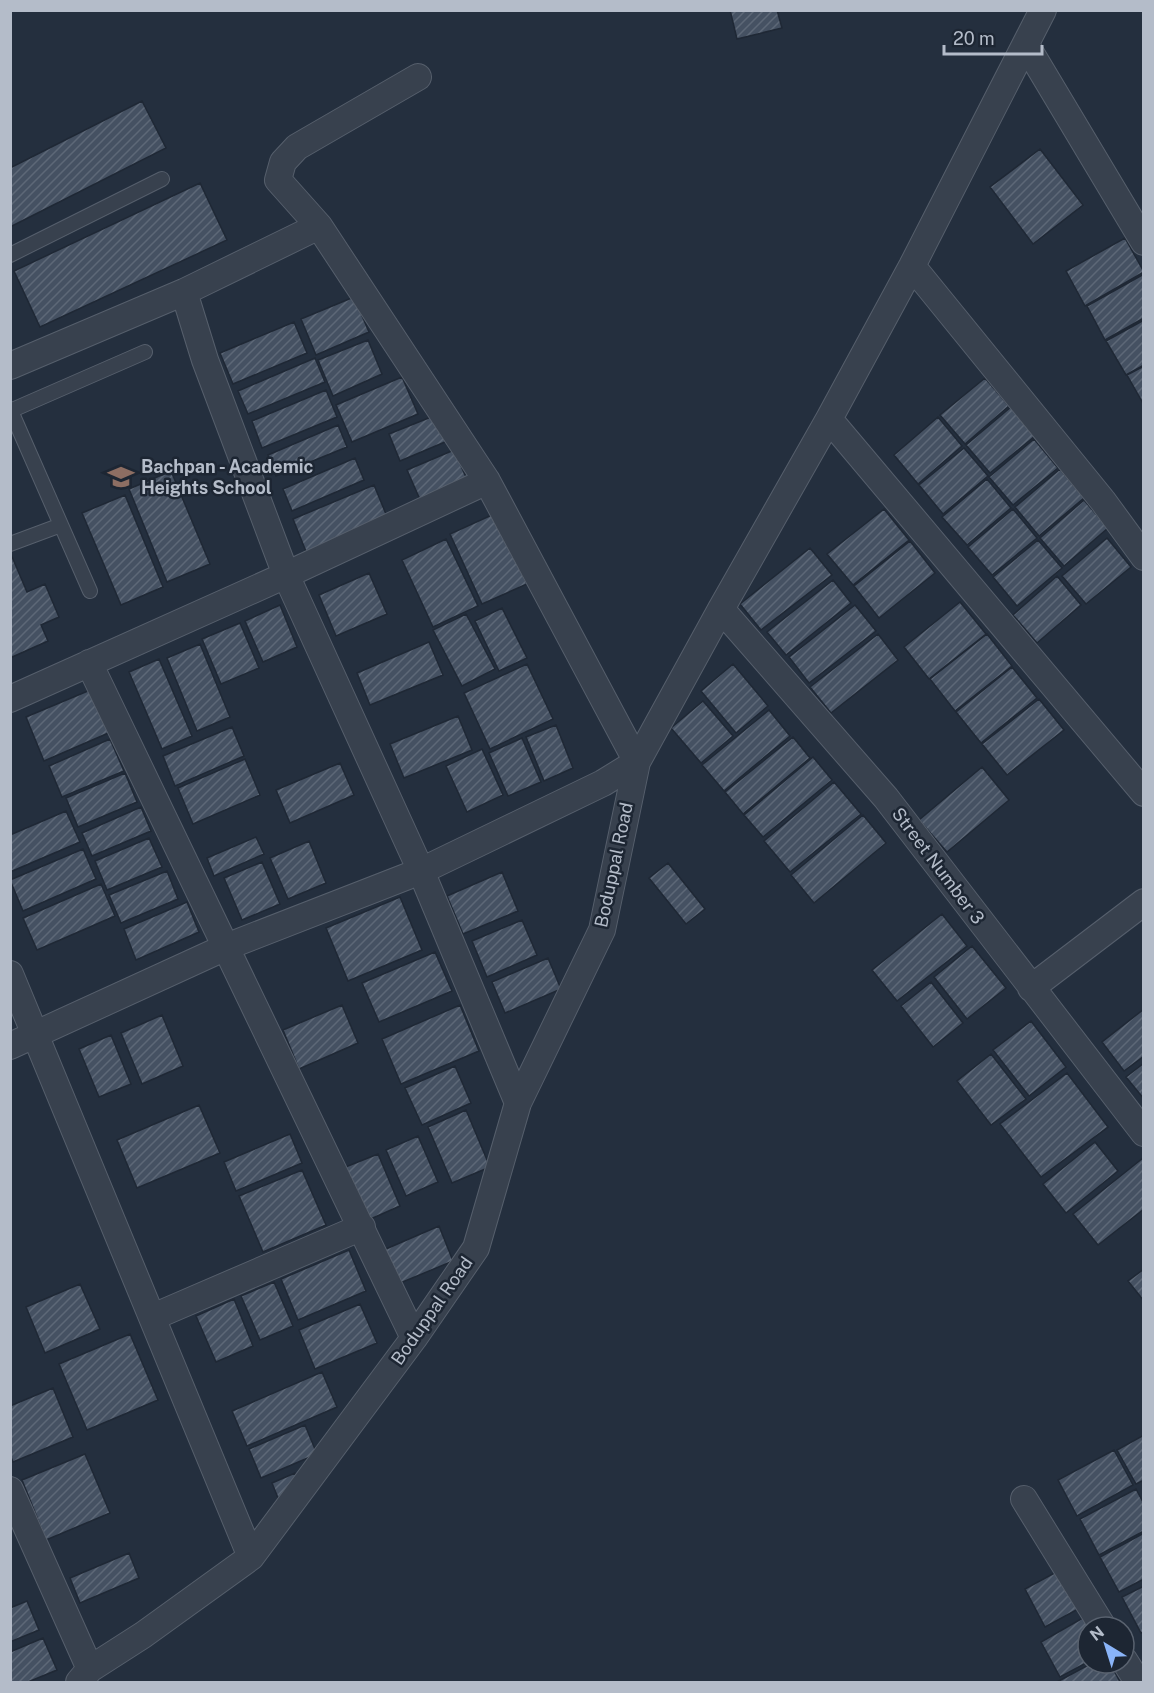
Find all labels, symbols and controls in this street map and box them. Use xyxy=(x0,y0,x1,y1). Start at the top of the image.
scale bar xyxy=(944,18,1042,56)
text: 20 m xyxy=(953,28,995,49)
place label: Bachpan - Academic Heights School xyxy=(141,456,314,498)
school or university icon: Bachpan - Academic Heights School xyxy=(106,462,136,492)
street label: Boduppal Road xyxy=(590,800,637,929)
street label: Street Number 3 xyxy=(888,803,989,928)
street label: Boduppal Road xyxy=(386,1253,477,1369)
north arrow xyxy=(1076,1615,1136,1675)
text: N xyxy=(1086,1622,1108,1645)

